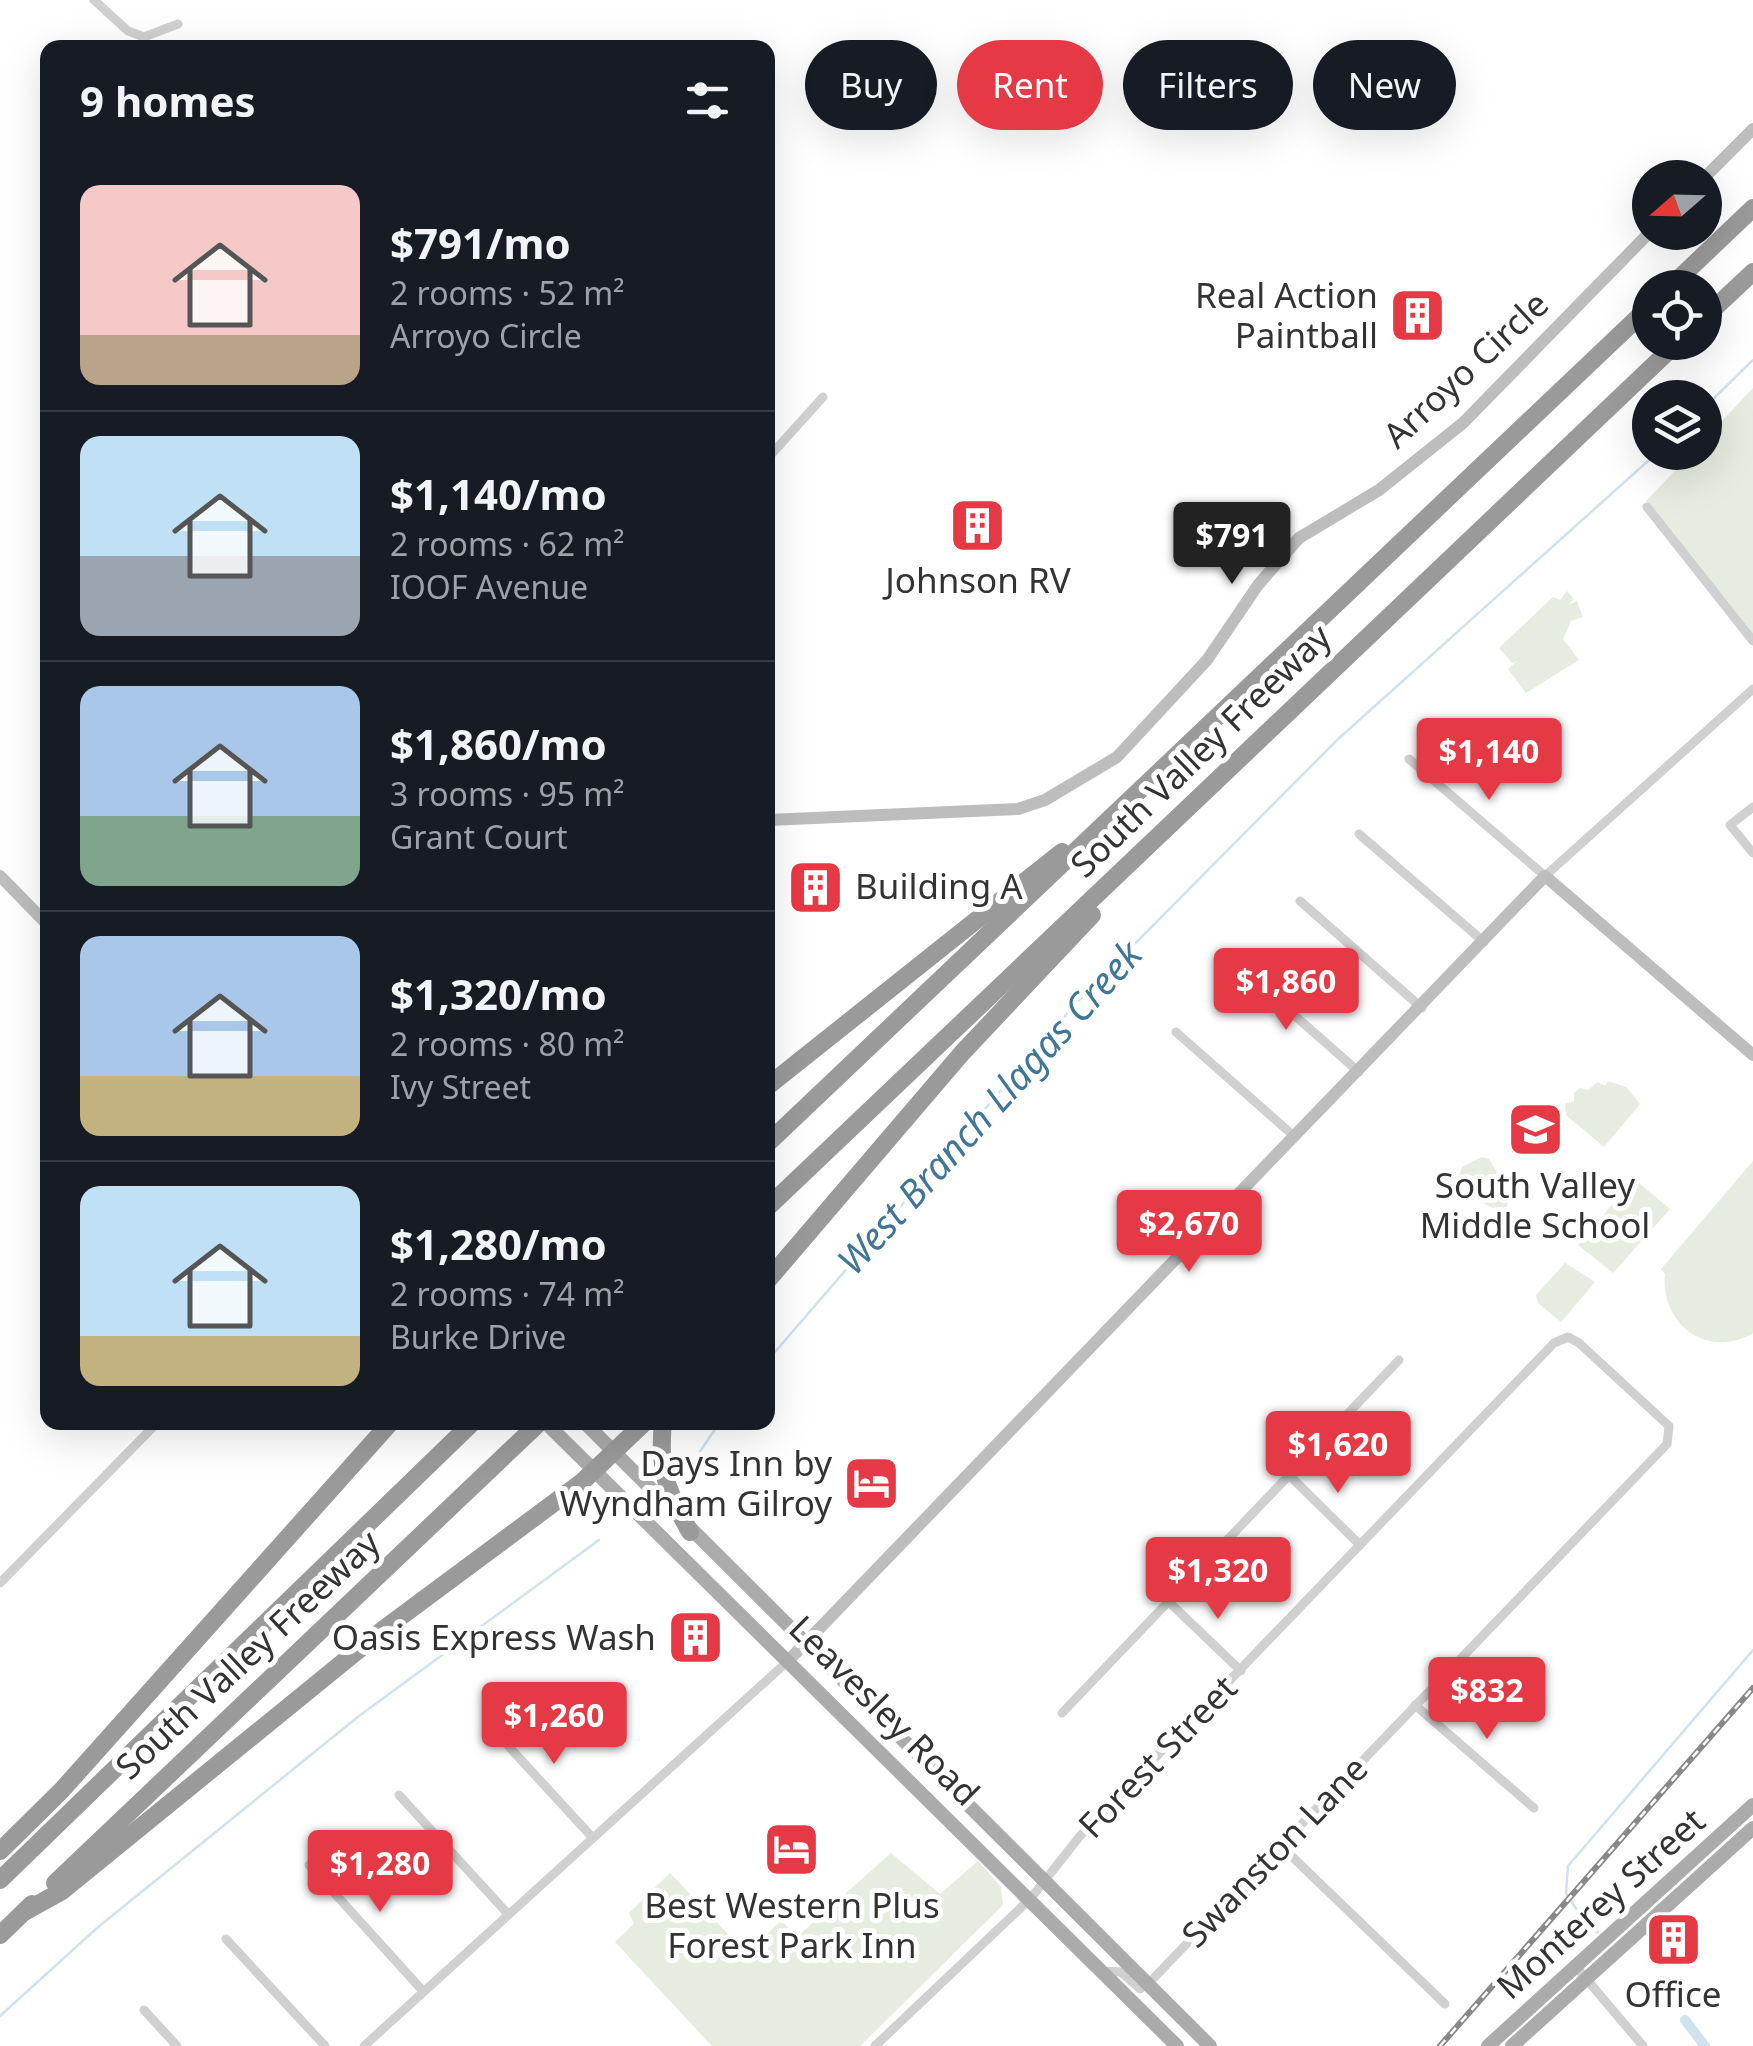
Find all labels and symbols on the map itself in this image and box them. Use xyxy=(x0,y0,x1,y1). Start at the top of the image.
north arrow xyxy=(1632,160,1722,250)
place label: Real Action Paintball xyxy=(1195,271,1378,358)
street label: Arroyo Circle xyxy=(1372,280,1558,458)
building icon: Real Action Paintball xyxy=(1387,286,1447,346)
building icon: Johnson RV xyxy=(948,495,1008,555)
pin: $791 xyxy=(1173,502,1291,587)
place label: Johnson RV xyxy=(882,556,1071,603)
street label: South Valley Freeway xyxy=(1060,613,1340,887)
pin: $1,140 xyxy=(1408,718,1570,803)
building icon: Building A xyxy=(786,857,846,917)
place label: Building A xyxy=(855,862,1023,909)
water label: West Branch Llagas Creek xyxy=(825,928,1153,1285)
pin: $1,860 xyxy=(1205,948,1367,1033)
school or university icon: South Valley Middle School xyxy=(1505,1100,1565,1160)
place label: South Valley Middle School xyxy=(1420,1161,1650,1248)
pin: $2,670 xyxy=(1108,1190,1270,1275)
pin: $1,620 xyxy=(1257,1411,1419,1496)
place label: Days Inn by Wyndham Gilroy xyxy=(560,1439,832,1526)
hotel icon: Days Inn by Wyndham Gilroy xyxy=(841,1454,901,1514)
street label: South Valley Freeway xyxy=(105,1519,389,1789)
pin: $1,320 xyxy=(1137,1537,1299,1622)
street label: Leavesley Road xyxy=(780,1605,990,1815)
building icon: Oasis Express Wash xyxy=(665,1608,725,1668)
place label: Oasis Express Wash xyxy=(332,1613,656,1660)
pin: $832 xyxy=(1428,1657,1546,1742)
street label: Forest Street xyxy=(1067,1664,1246,1847)
pin: $1,260 xyxy=(473,1682,635,1767)
street label: Swanston Lane xyxy=(1171,1745,1377,1957)
street label: Monterey Street xyxy=(1486,1797,1714,2009)
hotel icon: Best Western Plus Forest Park Inn xyxy=(762,1820,822,1880)
pin: $1,280 xyxy=(299,1830,461,1915)
place label: Best Western Plus Forest Park Inn xyxy=(644,1881,940,1968)
building icon: Office xyxy=(1643,1909,1703,1969)
place label: Office xyxy=(1625,1970,1722,2017)

